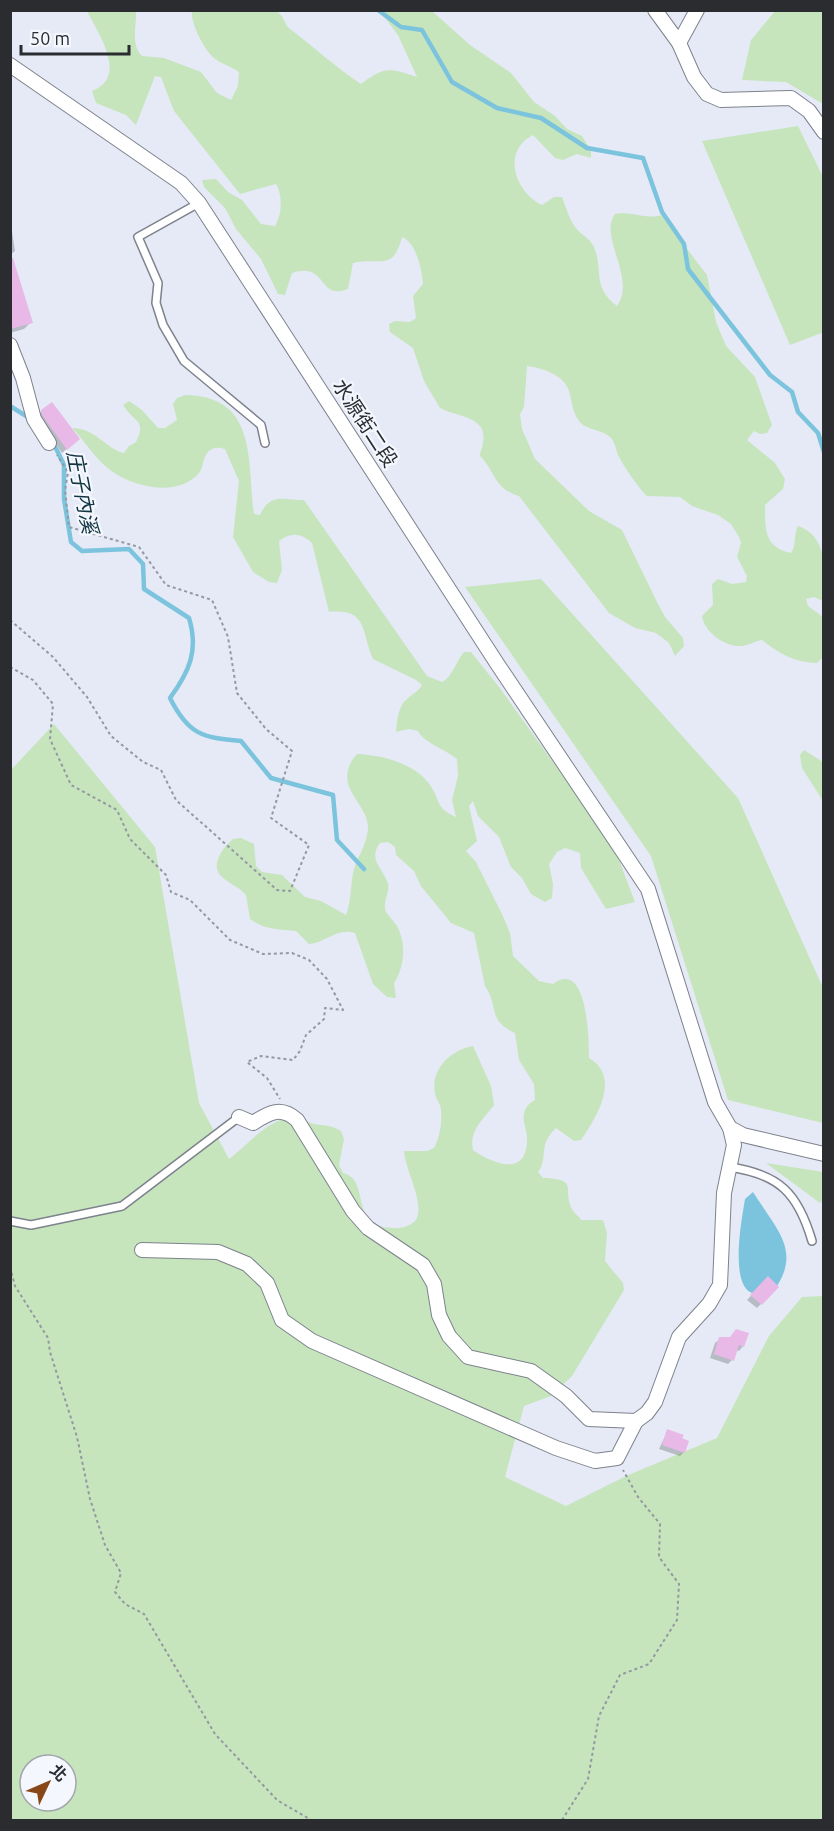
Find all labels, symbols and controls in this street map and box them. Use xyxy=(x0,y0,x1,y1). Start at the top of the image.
scale bar xyxy=(21,18,129,56)
text: 50 m xyxy=(30,28,70,48)
street label: 水源街二段 xyxy=(329,375,402,471)
water label: 庄子內溪 xyxy=(63,448,103,538)
north arrow xyxy=(18,1753,78,1813)
text: 北 xyxy=(47,1761,71,1785)

